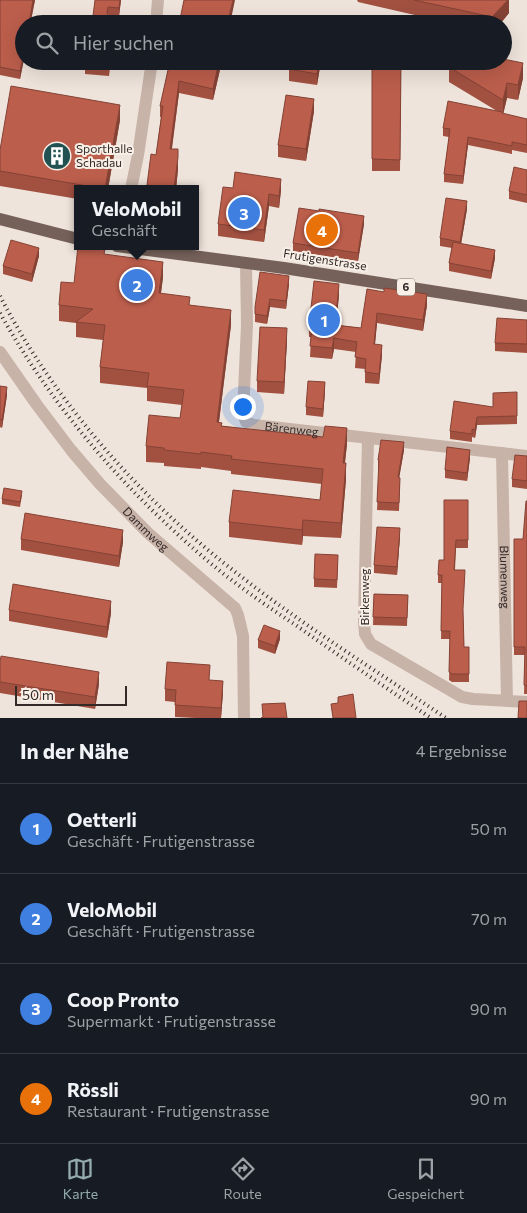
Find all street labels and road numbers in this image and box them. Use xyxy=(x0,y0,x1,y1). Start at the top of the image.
street label: Frutigenstrasse xyxy=(282,246,368,273)
road number: 6 xyxy=(397,278,415,296)
street label: Bärenweg xyxy=(264,418,320,438)
street label: Dammweg xyxy=(120,504,172,554)
street label: Blumenweg xyxy=(498,545,513,609)
street label: Birkenweg xyxy=(357,568,371,626)

